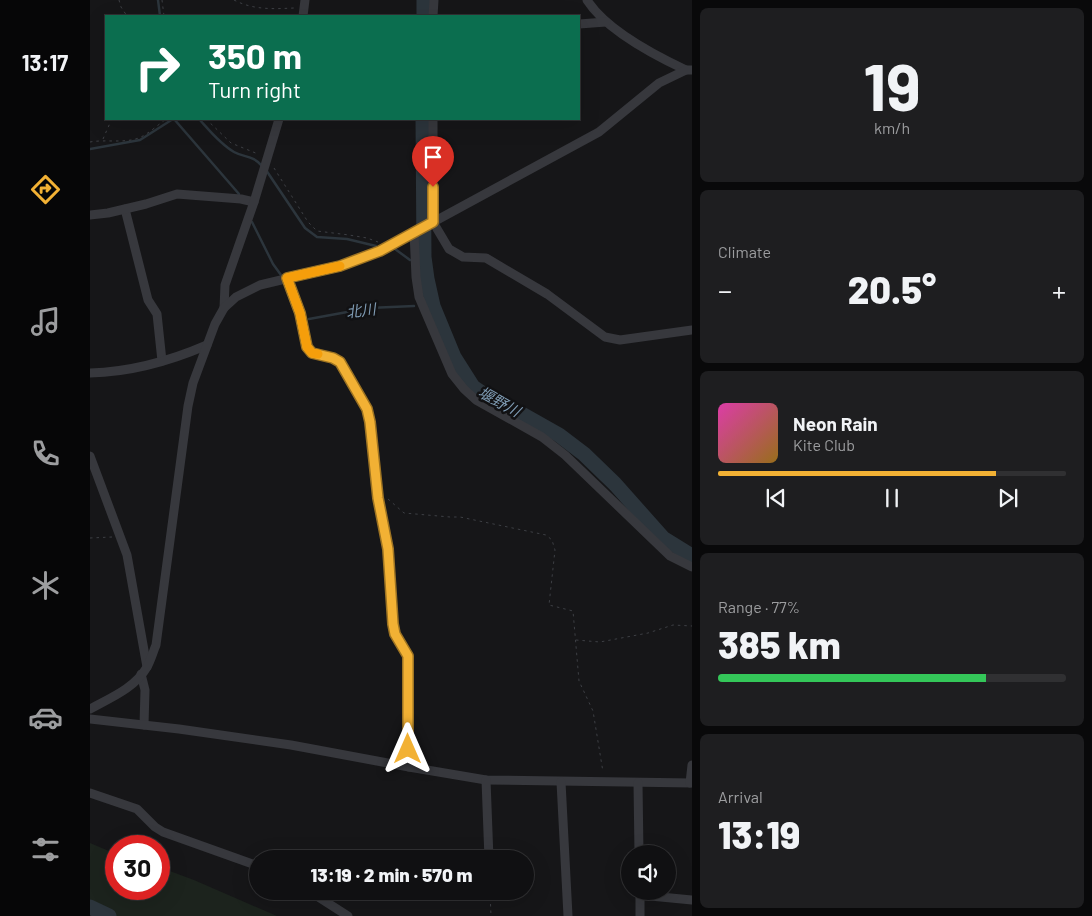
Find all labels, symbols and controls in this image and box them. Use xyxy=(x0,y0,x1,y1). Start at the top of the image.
text: 350 m xyxy=(208,34,302,76)
icon: right xyxy=(125,35,190,100)
text: 19 xyxy=(863,46,921,124)
text: 13:17 xyxy=(22,49,68,75)
text: Turn right xyxy=(208,76,301,102)
text: km/h xyxy=(874,118,910,137)
pin xyxy=(412,136,454,187)
icon: arrive xyxy=(419,143,447,171)
icon: directions xyxy=(28,172,63,207)
text: Climate xyxy=(718,242,771,261)
text: 20.5° xyxy=(848,266,936,312)
text: − xyxy=(718,273,732,307)
text: + xyxy=(1052,273,1066,307)
water label: 北川 xyxy=(345,299,379,321)
icon: music xyxy=(28,304,63,339)
water label: 堰野川 xyxy=(475,382,525,421)
text: Neon Rain xyxy=(793,412,878,435)
text: Kite Club xyxy=(793,435,855,454)
icon: phone xyxy=(28,436,63,471)
icon: previous xyxy=(762,484,790,512)
icon: pause xyxy=(878,484,906,512)
icon: next xyxy=(994,484,1022,512)
icon: climate xyxy=(28,568,63,603)
text: Range · 77% xyxy=(718,597,800,616)
text: 385 km xyxy=(718,621,841,667)
icon: car xyxy=(28,700,63,735)
position arrow xyxy=(381,722,433,774)
text: Arrival xyxy=(718,787,763,806)
text: 13:19 xyxy=(718,811,800,857)
icon: filters xyxy=(28,832,63,867)
speed limit sign: 30 xyxy=(105,835,170,900)
map controls xyxy=(621,845,676,900)
button: sound xyxy=(621,845,676,900)
text: 13:19 · 2 min · 570 m xyxy=(310,863,473,886)

